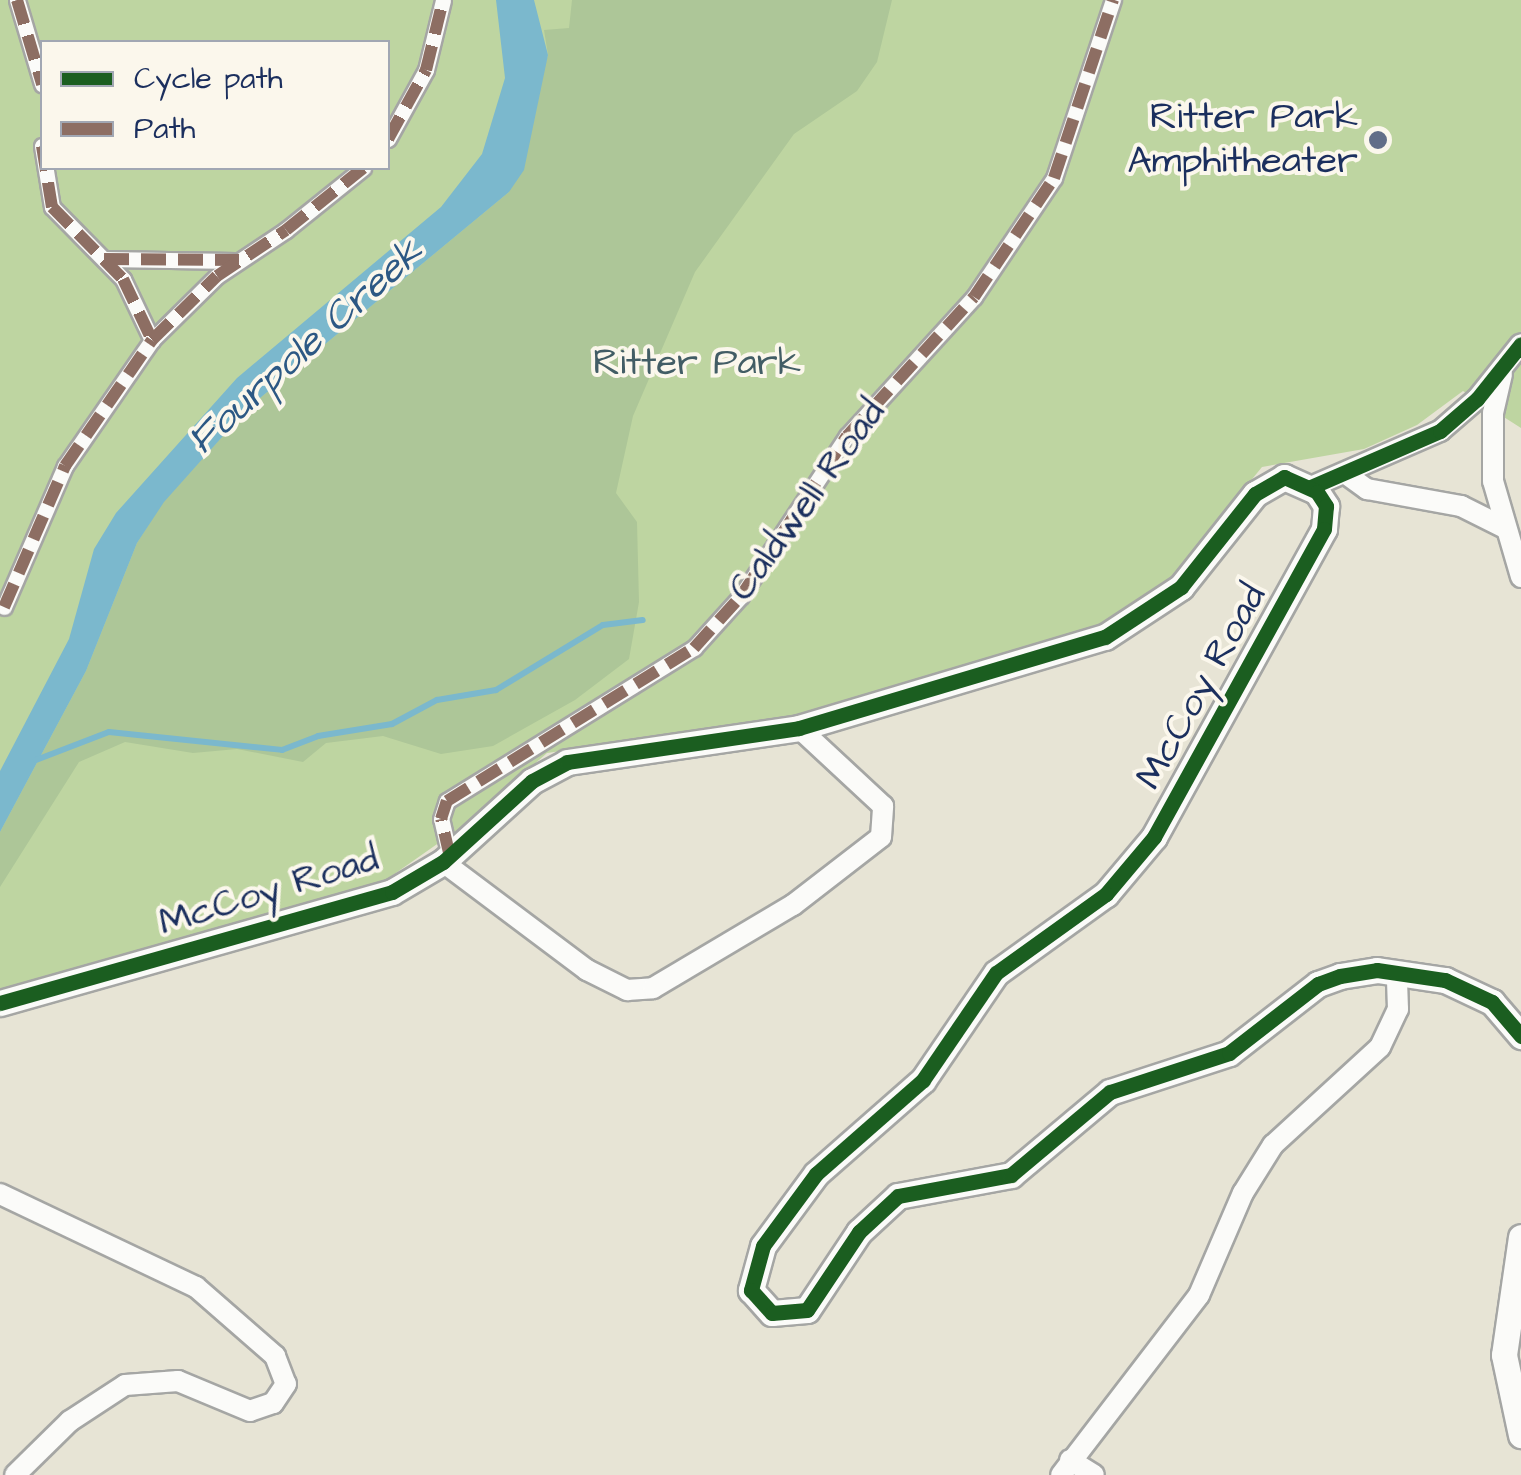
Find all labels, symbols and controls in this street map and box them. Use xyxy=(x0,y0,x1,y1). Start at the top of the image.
legend xyxy=(40,40,390,170)
text: Cycle path xyxy=(134,58,283,100)
place label: Ritter Park Amphitheater xyxy=(1127,95,1358,184)
text: Path xyxy=(134,108,195,150)
marker: Ritter Park Amphitheater xyxy=(1367,129,1389,151)
water label: Fourpole Creek xyxy=(179,229,433,465)
park label: Ritter Park xyxy=(593,341,801,387)
street label: Caldwell Road xyxy=(720,392,896,610)
street label: McCoy Road xyxy=(1127,577,1277,797)
street label: McCoy Road xyxy=(154,837,384,947)

